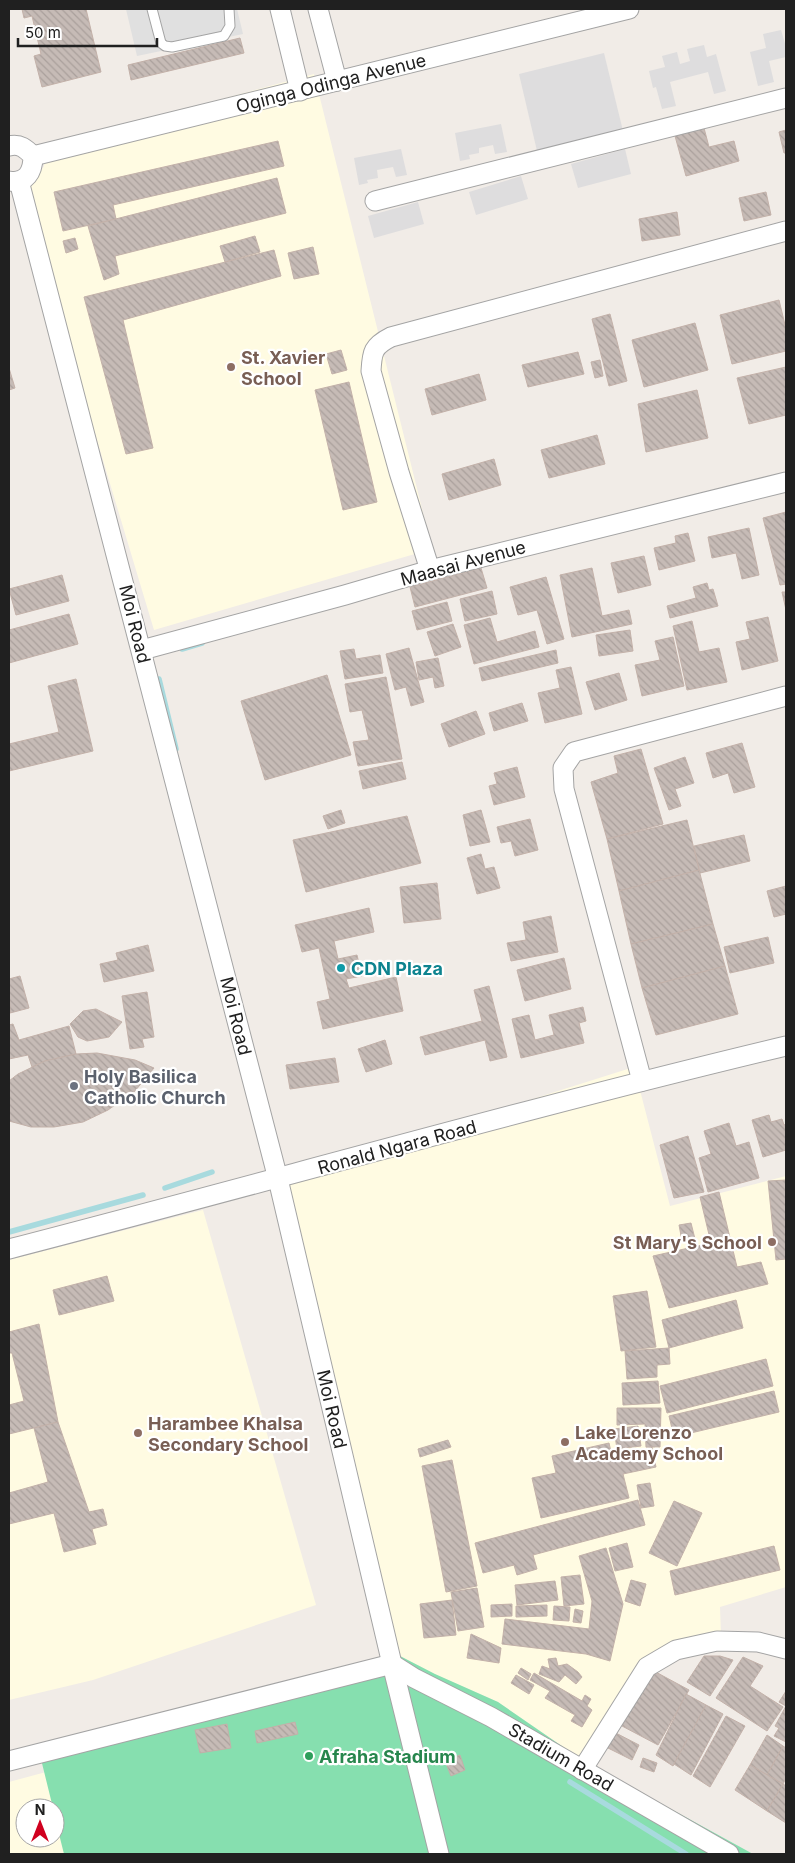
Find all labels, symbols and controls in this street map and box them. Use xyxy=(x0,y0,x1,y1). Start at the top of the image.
scale bar xyxy=(18,15,156,47)
text: 50 m xyxy=(25,23,61,42)
street label: Oginga Odinga Avenue xyxy=(234,49,428,117)
place label: St. Xavier School xyxy=(241,347,325,389)
marker: St. Xavier School xyxy=(225,361,237,373)
street label: Maasai Avenue xyxy=(398,536,528,590)
street label: Moi Road xyxy=(115,583,155,665)
place label: CDN Plaza xyxy=(351,958,443,979)
marker: CDN Plaza xyxy=(335,962,347,974)
street label: Moi Road xyxy=(216,975,256,1057)
place label: Holy Basilica Catholic Church xyxy=(84,1066,226,1108)
marker: Holy Basilica Catholic Church xyxy=(68,1080,80,1092)
street label: Ronald Ngara Road xyxy=(315,1116,479,1178)
place label: St Mary's School xyxy=(613,1232,762,1253)
marker: St Mary's School xyxy=(766,1236,778,1248)
street label: Moi Road xyxy=(313,1368,351,1450)
place label: Harambee Khalsa Secondary School xyxy=(148,1413,308,1455)
place label: Lake Lorenzo Academy School xyxy=(575,1422,723,1464)
marker: Harambee Khalsa Secondary School xyxy=(132,1427,144,1439)
marker: Lake Lorenzo Academy School xyxy=(559,1436,571,1448)
street label: Stadium Road xyxy=(505,1718,617,1796)
place label: Afraha Stadium xyxy=(319,1746,456,1767)
marker: Afraha Stadium xyxy=(303,1750,315,1762)
north arrow xyxy=(15,1798,65,1848)
text: N xyxy=(35,1801,45,1818)

